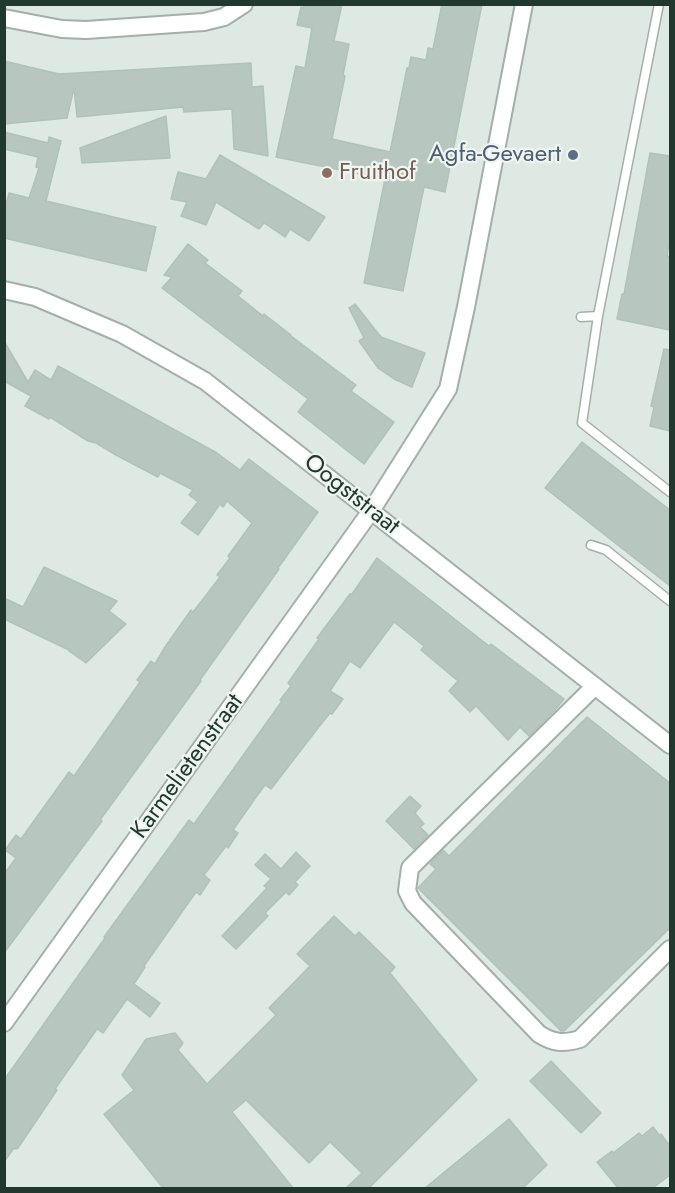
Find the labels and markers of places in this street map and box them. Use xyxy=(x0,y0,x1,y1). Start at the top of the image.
place label: Agfa-Gevaert xyxy=(429,141,561,169)
marker: Agfa-Gevaert xyxy=(566,148,580,162)
place label: Fruithof xyxy=(339,159,416,187)
marker: Fruithof xyxy=(320,166,334,180)

